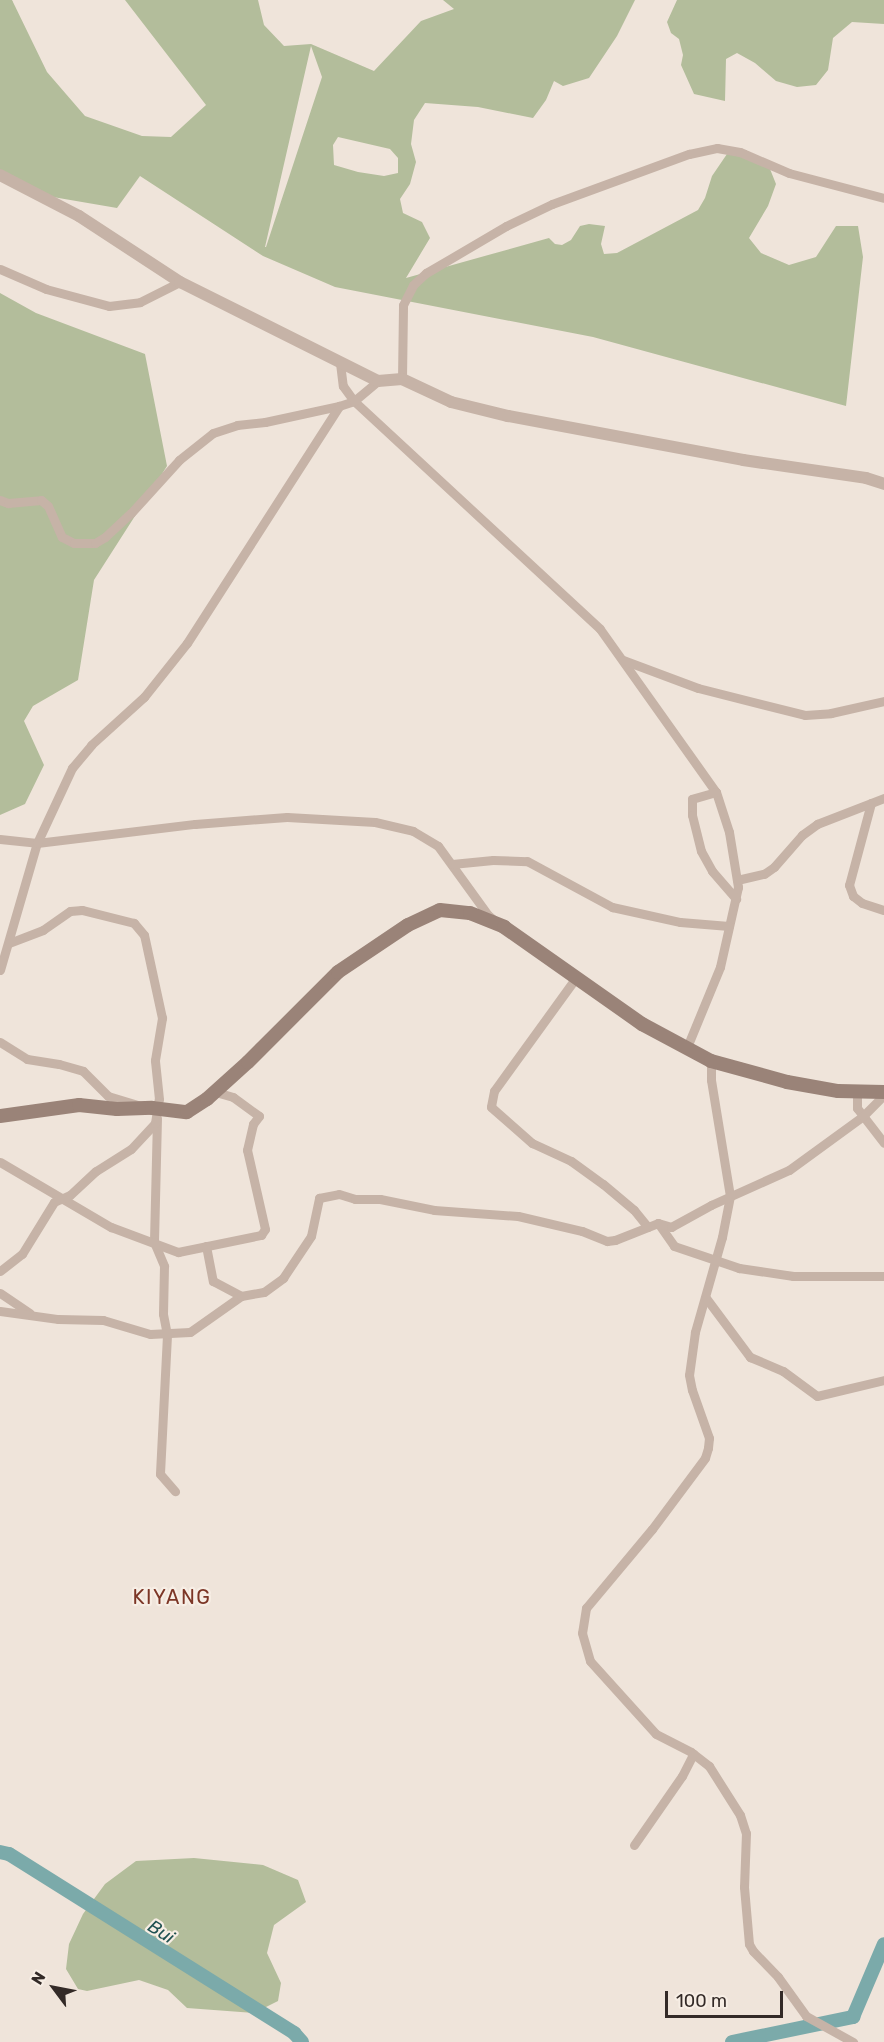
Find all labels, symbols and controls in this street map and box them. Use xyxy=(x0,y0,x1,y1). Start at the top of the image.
district label: KIYANG xyxy=(133,1585,211,1609)
water label: Bui xyxy=(144,1916,178,1948)
north arrow xyxy=(24,1958,84,2018)
text: N xyxy=(27,1968,49,1988)
scale bar xyxy=(668,1979,786,2017)
text: 100 m xyxy=(676,1990,727,2012)

